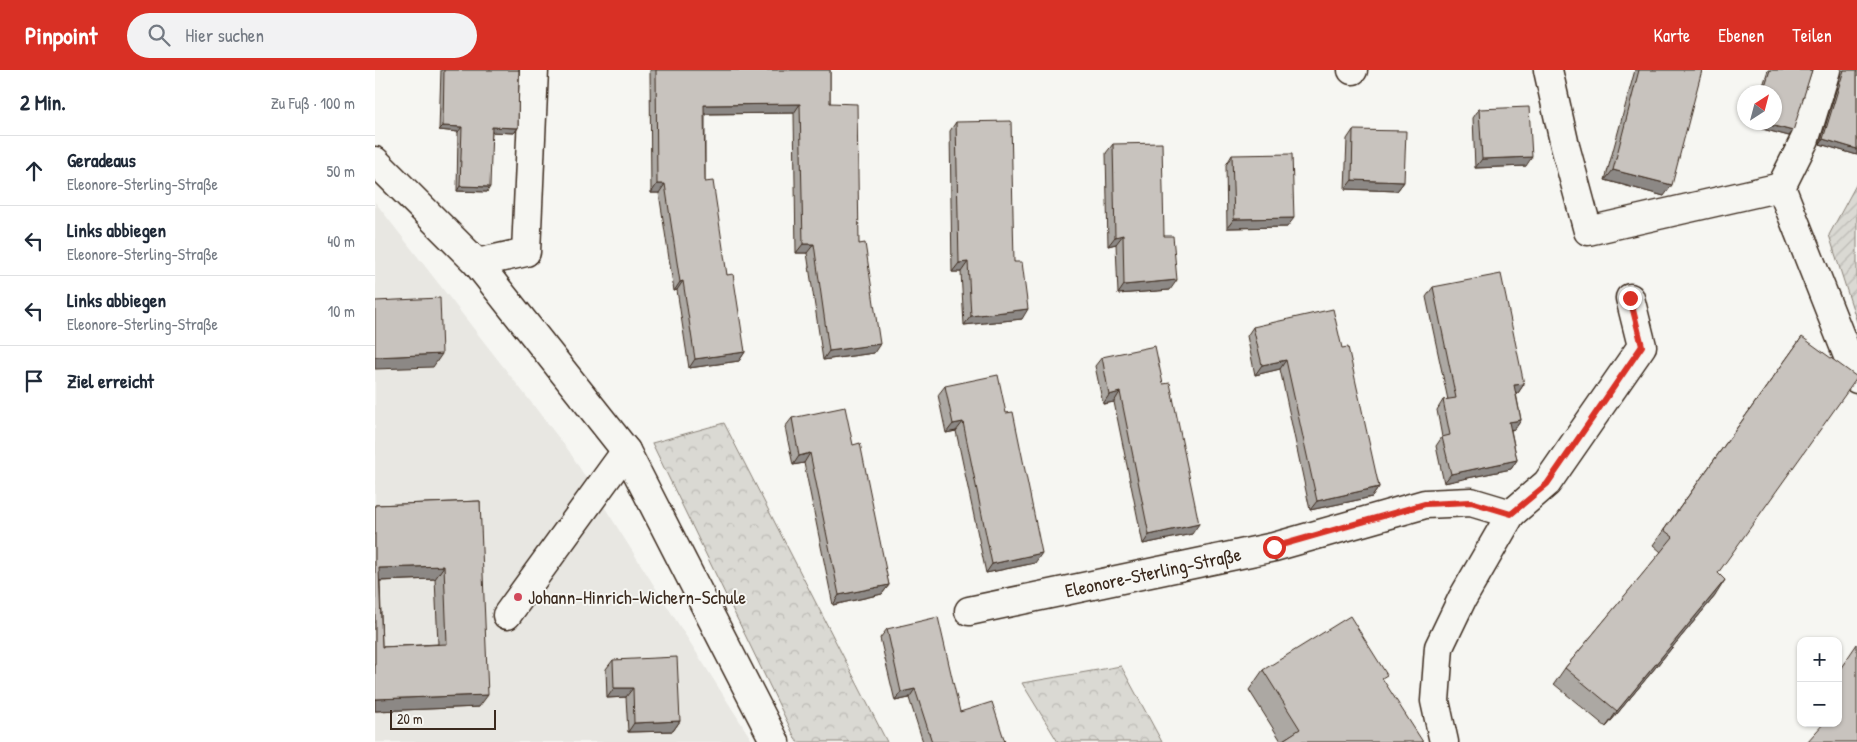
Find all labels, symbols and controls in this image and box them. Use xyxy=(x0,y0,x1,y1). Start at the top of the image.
search box xyxy=(127,13,477,58)
text: Pinpoint xyxy=(25,19,97,51)
icon: search xyxy=(145,21,173,49)
text: Hier suchen xyxy=(185,22,264,48)
text: Karte xyxy=(1654,23,1690,48)
text: Ebenen xyxy=(1718,23,1764,48)
text: Teilen xyxy=(1792,23,1832,48)
north arrow xyxy=(1737,85,1782,130)
text: 2 Min. xyxy=(20,88,66,117)
text: Zu Fuß · 100 m xyxy=(271,92,355,114)
text: Geradeaus xyxy=(67,147,136,173)
icon: ahead xyxy=(20,157,48,185)
text: 50 m xyxy=(327,160,355,182)
text: Eleonore-Sterling-Straße xyxy=(67,173,218,195)
text: Links abbiegen xyxy=(67,217,166,243)
icon: left xyxy=(20,227,48,255)
text: 40 m xyxy=(327,230,355,252)
text: Eleonore-Sterling-Straße xyxy=(67,243,218,265)
text: Links abbiegen xyxy=(67,287,166,313)
route end xyxy=(1619,287,1642,310)
icon: left xyxy=(20,297,48,325)
text: 10 m xyxy=(327,300,355,322)
text: Eleonore-Sterling-Straße xyxy=(67,313,218,335)
icon: arrive xyxy=(20,367,48,395)
text: Ziel erreicht xyxy=(67,368,154,394)
route start xyxy=(1263,536,1286,559)
street label: Eleonore-Sterling-Straße xyxy=(1063,541,1244,603)
place label: Johann-Hinrich-Wichern-Schule xyxy=(528,584,746,610)
marker: Johann-Hinrich-Wichern-Schule xyxy=(512,591,524,603)
map controls xyxy=(1797,637,1842,727)
button: + xyxy=(1797,637,1842,682)
button: − xyxy=(1797,682,1842,727)
scale bar xyxy=(390,707,496,730)
text: 20 m xyxy=(397,709,423,728)

